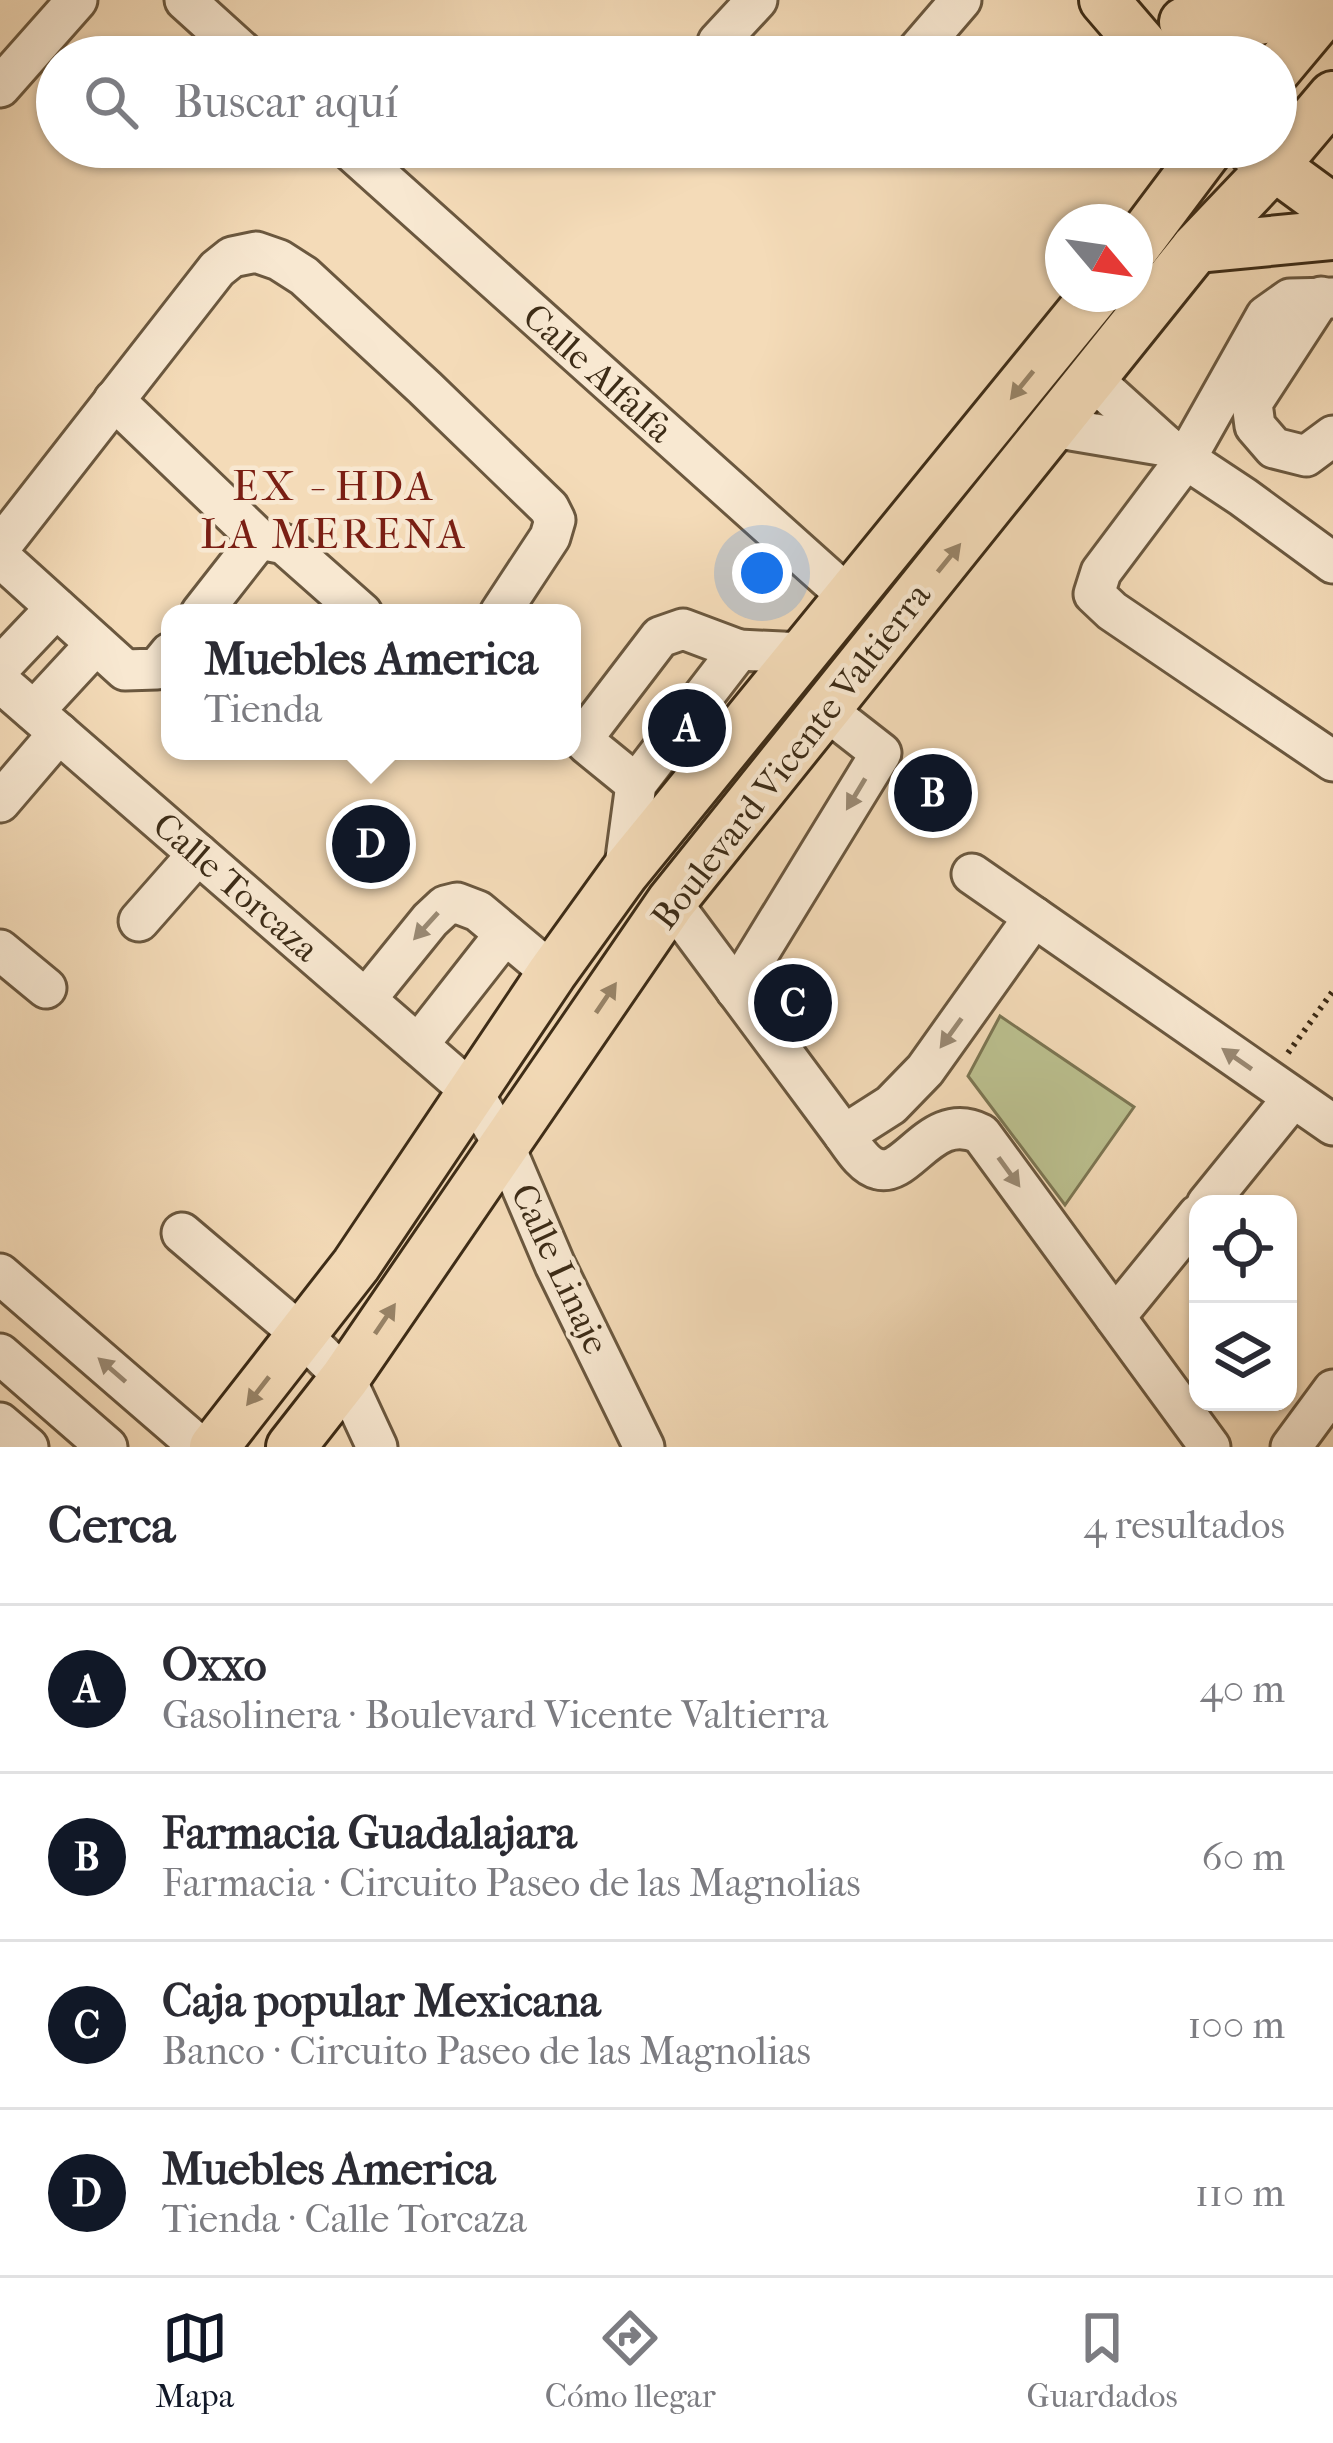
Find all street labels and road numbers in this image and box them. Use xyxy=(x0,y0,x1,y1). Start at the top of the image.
street label: Calle Alfalfa xyxy=(515,295,682,451)
street label: Boulevard Vicente Valtierra xyxy=(642,574,940,938)
street label: Calle Torcaza xyxy=(145,804,327,970)
street label: Calle Linaje xyxy=(502,1177,618,1361)

